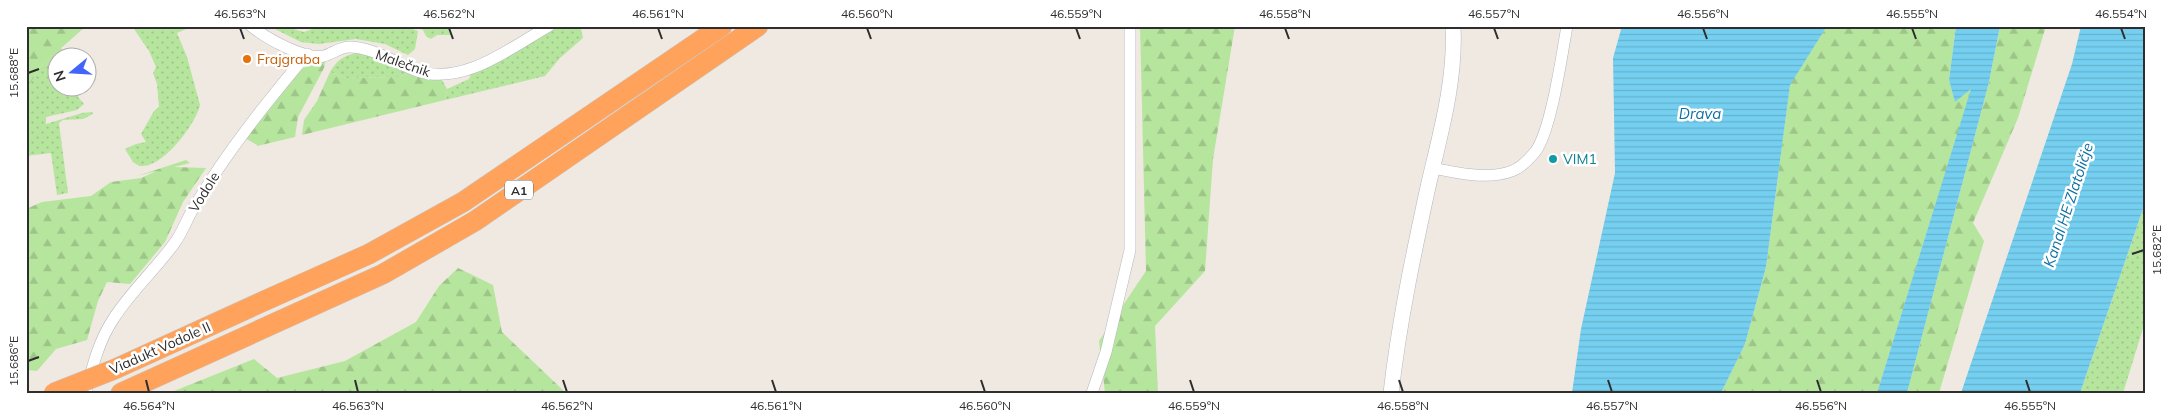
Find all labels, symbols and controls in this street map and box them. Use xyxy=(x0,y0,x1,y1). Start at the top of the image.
text: 46.563°N xyxy=(214,6,266,21)
text: 46.562°N xyxy=(423,6,475,21)
text: 46.561°N xyxy=(632,6,684,21)
text: 46.560°N xyxy=(841,6,893,21)
text: 46.559°N xyxy=(1050,6,1102,21)
text: 46.558°N xyxy=(1259,6,1311,21)
text: 46.557°N xyxy=(1468,6,1520,21)
text: 46.556°N xyxy=(1677,6,1729,21)
text: 46.555°N xyxy=(1886,6,1938,21)
text: 46.554°N xyxy=(2095,6,2147,21)
street label: Malečnik xyxy=(373,45,434,81)
text: 15.688°E xyxy=(6,48,21,98)
north arrow xyxy=(48,48,98,98)
place label: Frajgraba xyxy=(257,50,320,68)
marker: Frajgraba xyxy=(241,53,253,65)
text: N xyxy=(49,68,70,84)
water label: Drava xyxy=(1679,104,1721,123)
water label: Kanal HE Zlatoličje xyxy=(2039,140,2097,270)
place label: VIM1 xyxy=(1563,150,1597,168)
marker: VIM1 xyxy=(1547,153,1559,165)
street label: Vodole xyxy=(185,168,223,216)
road number: A1 xyxy=(505,180,533,200)
text: 15.682°E xyxy=(2149,225,2164,275)
street label: Viadukt Vodole II xyxy=(107,318,213,378)
text: 15.686°E xyxy=(6,336,21,386)
text: 46.564°N xyxy=(123,398,175,413)
text: 46.563°N xyxy=(332,398,384,413)
text: 46.562°N xyxy=(541,398,593,413)
text: 46.561°N xyxy=(750,398,802,413)
text: 46.560°N xyxy=(959,398,1011,413)
text: 46.559°N xyxy=(1168,398,1220,413)
text: 46.558°N xyxy=(1377,398,1429,413)
text: 46.557°N xyxy=(1586,398,1638,413)
text: 46.556°N xyxy=(1795,398,1847,413)
text: 46.555°N xyxy=(2004,398,2056,413)

